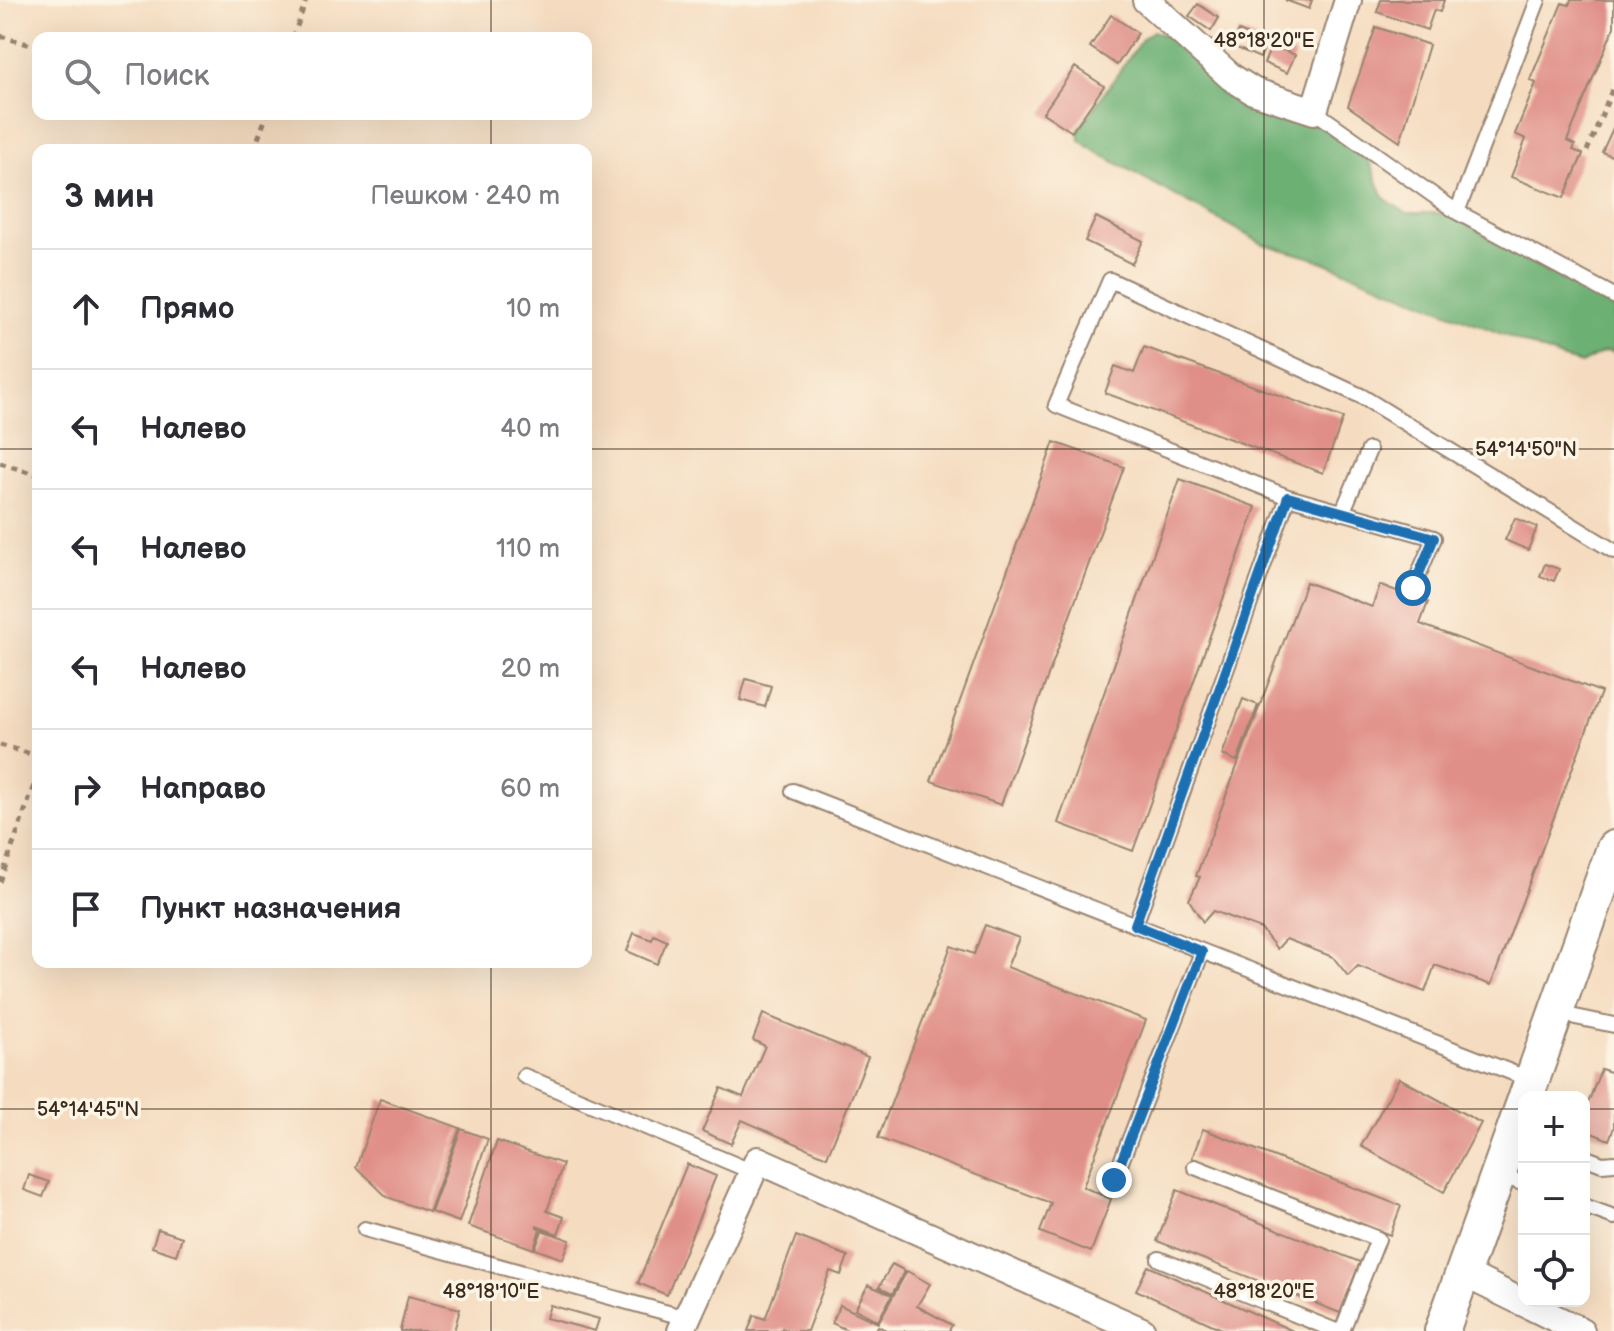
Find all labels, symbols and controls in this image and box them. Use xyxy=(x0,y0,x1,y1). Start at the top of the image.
text: 48°18'20"E xyxy=(1213,29,1315,53)
search box xyxy=(32,32,592,120)
icon: search xyxy=(60,54,104,98)
text: Поиск xyxy=(124,58,210,94)
text: 3 мин xyxy=(64,176,155,217)
text: Пешком · 240 m xyxy=(370,181,560,212)
icon: ahead xyxy=(64,287,108,331)
text: Прямо xyxy=(140,291,234,327)
text: 10 m xyxy=(506,294,560,325)
icon: left xyxy=(64,407,108,451)
text: Налево xyxy=(140,411,246,447)
text: 40 m xyxy=(500,414,560,445)
text: 54°14'50"N xyxy=(1475,438,1577,462)
icon: left xyxy=(64,527,108,571)
text: Налево xyxy=(140,531,246,567)
text: 110 m xyxy=(496,534,560,565)
route start xyxy=(1395,570,1431,606)
icon: left xyxy=(64,647,108,691)
text: Налево xyxy=(140,651,246,687)
text: 20 m xyxy=(501,654,560,685)
icon: right xyxy=(64,767,108,811)
text: Направо xyxy=(140,771,266,807)
text: 60 m xyxy=(500,774,560,805)
icon: arrive xyxy=(64,887,108,931)
text: Пункт назначения xyxy=(140,891,401,927)
map controls xyxy=(1518,1091,1590,1307)
button: + xyxy=(1518,1091,1590,1163)
text: 54°14'45"N xyxy=(37,1098,139,1122)
route end xyxy=(1096,1162,1132,1198)
button: − xyxy=(1518,1163,1590,1235)
button: locate xyxy=(1518,1235,1590,1307)
text: 48°18'10"E xyxy=(442,1280,540,1304)
text: 48°18'20"E xyxy=(1213,1280,1315,1304)

